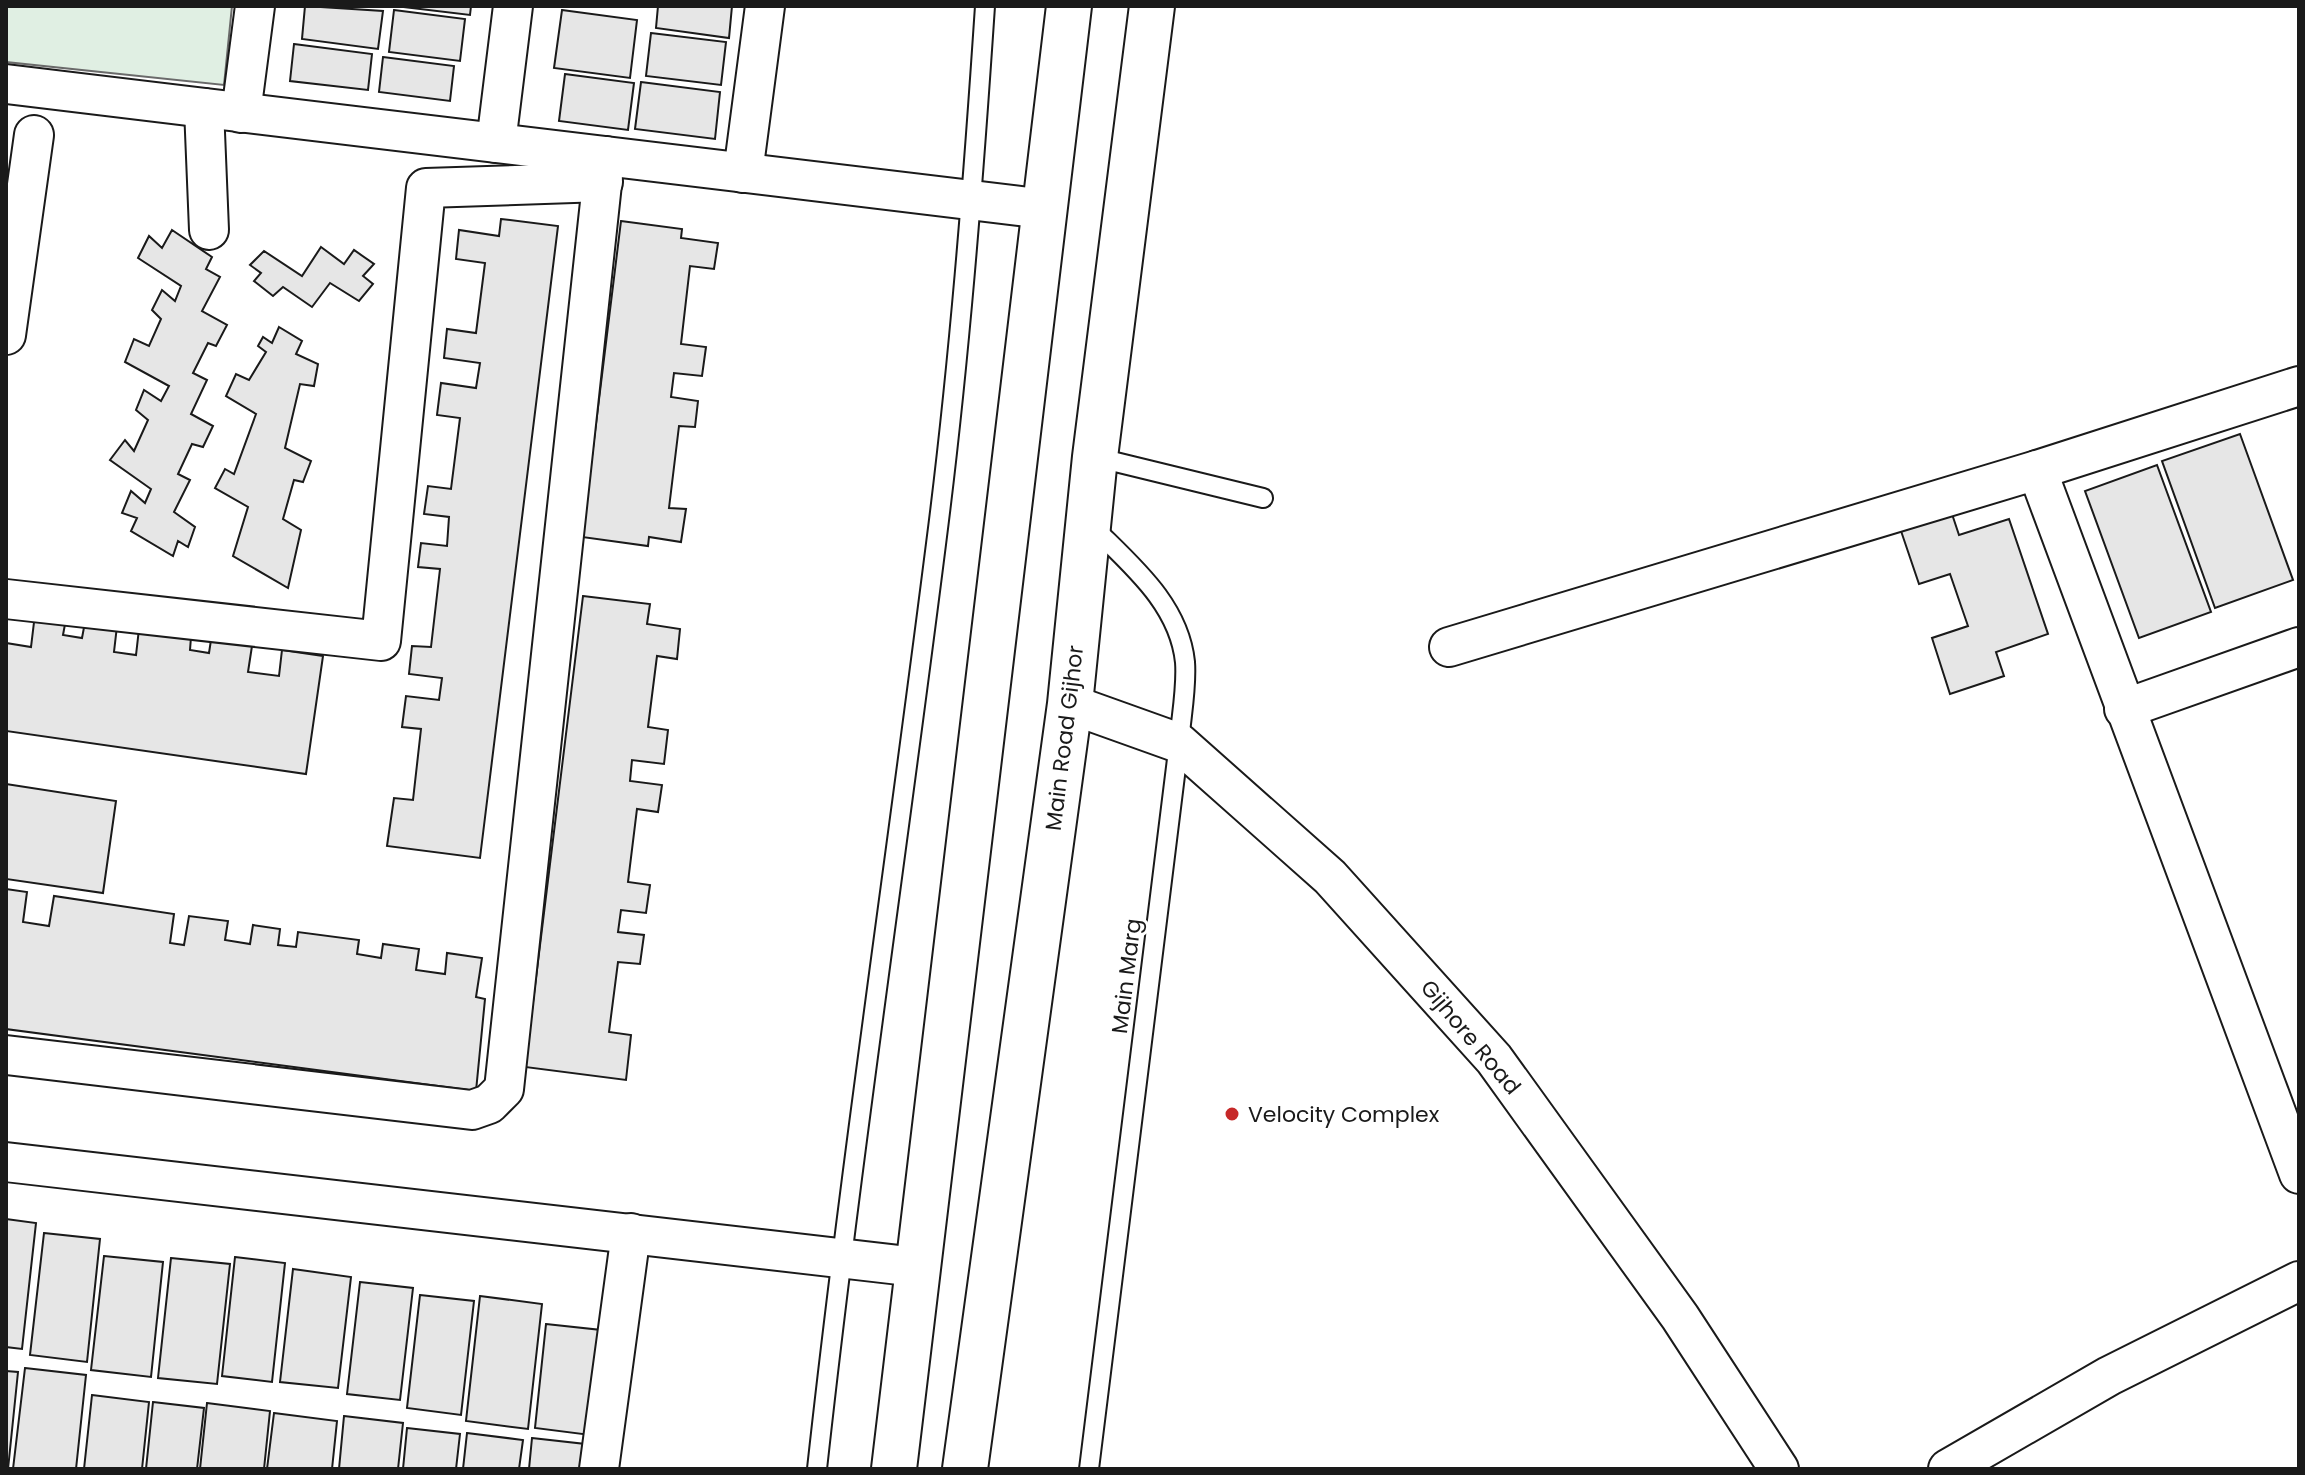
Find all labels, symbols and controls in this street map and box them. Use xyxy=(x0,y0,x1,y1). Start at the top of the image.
street label: Main Road Gijhor xyxy=(1038,644,1091,833)
street label: Main Marg xyxy=(1104,917,1149,1036)
street label: Gijhore Road xyxy=(1413,973,1528,1101)
place label: Velocity Complex xyxy=(1248,1099,1440,1130)
marker: Velocity Complex xyxy=(1223,1105,1241,1123)

